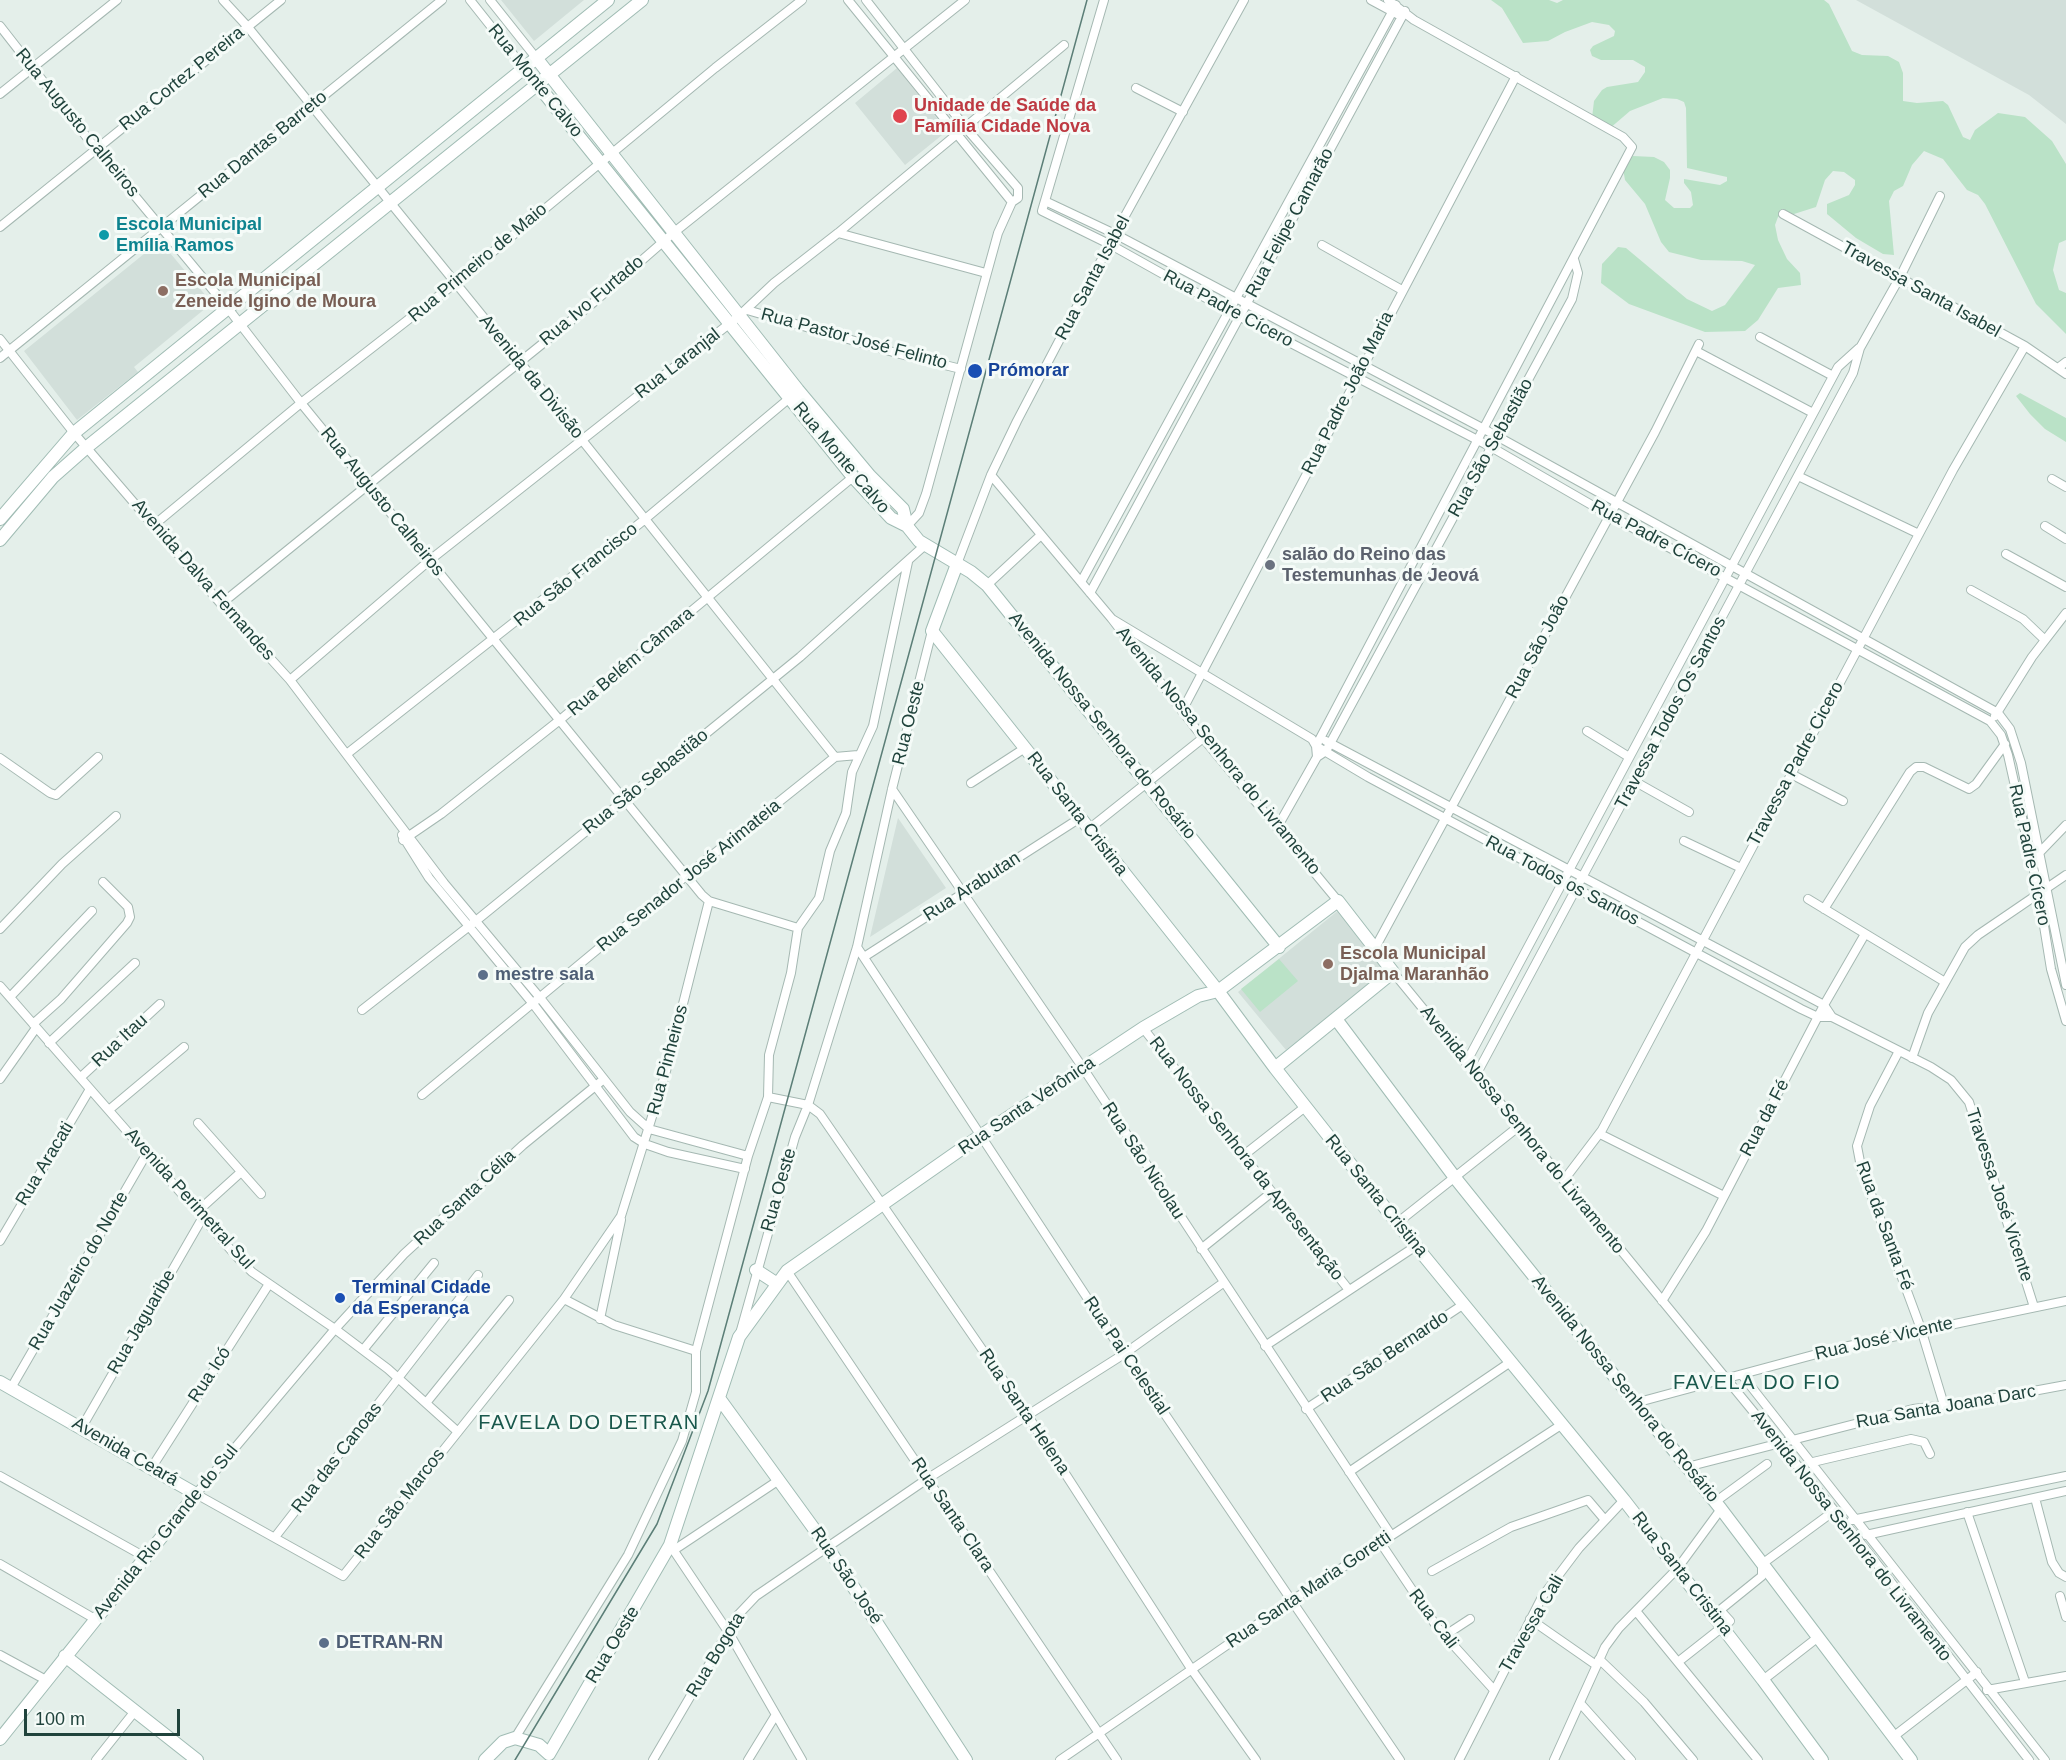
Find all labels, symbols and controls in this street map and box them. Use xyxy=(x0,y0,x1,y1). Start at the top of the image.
street label: Rua Monte Calvo xyxy=(483,20,587,142)
street label: Rua Cortez Pereira xyxy=(115,22,249,136)
street label: Rua Augusto Calheiros xyxy=(10,44,144,202)
street label: Rua Dantas Barreto xyxy=(194,87,332,203)
place label: Unidade de Saúde da Família Cidade Nova xyxy=(914,95,1096,138)
marker: Unidade de Saúde da Família Cidade Nova xyxy=(891,107,909,125)
street label: Rua Felipe Camarão xyxy=(1241,145,1339,301)
street label: Rua Primeiro de Maio xyxy=(404,199,552,327)
street label: Rua Santa Isabel xyxy=(1051,212,1135,344)
place label: Escola Municipal Emília Ramos xyxy=(116,214,262,256)
marker: Escola Municipal Emília Ramos xyxy=(97,228,111,242)
street label: Travessa Santa Isabel xyxy=(1838,237,2004,343)
street label: Rua Ivo Furtado xyxy=(536,251,648,351)
street label: Rua Padre Cícero xyxy=(1159,266,1297,352)
place label: Escola Municipal Zeneide Igino de Moura xyxy=(175,270,376,312)
marker: Escola Municipal Zeneide Igino de Moura xyxy=(156,284,170,298)
street label: Rua Pastor José Felinto xyxy=(758,304,950,374)
street label: Rua Padre João Maria xyxy=(1297,308,1399,478)
street label: Avenida da Divisão xyxy=(474,310,588,444)
street label: Rua Laranjal xyxy=(631,324,725,404)
place label: Prómorar xyxy=(988,360,1069,382)
marker: Prómorar xyxy=(966,362,984,380)
street label: Rua São Sebastião xyxy=(1444,375,1538,521)
street label: Rua Monte Calvo xyxy=(788,398,894,518)
street label: Rua Augusto Calheiros xyxy=(315,423,449,581)
street label: Avenida Dalva Fernandes xyxy=(127,495,279,665)
street label: Rua Padre Cícero xyxy=(1587,496,1725,582)
street label: Rua São Francisco xyxy=(510,518,642,632)
place label: salão do Reino das Testemunhas de Jeová xyxy=(1282,544,1479,586)
marker: salão do Reino das Testemunhas de Jeová xyxy=(1263,558,1277,572)
street label: Rua São João xyxy=(1502,592,1574,702)
street label: Rua Belém Câmara xyxy=(564,603,698,721)
street label: Avenida Nossa Senhora do Rosário xyxy=(1004,608,1200,844)
street label: Travessa Todos Os Santos xyxy=(1611,613,1731,813)
street label: Avenida Nossa Senhora do Livramento xyxy=(1111,623,1325,879)
street label: Travessa Padre Cicero xyxy=(1743,678,1849,850)
street label: Rua Oeste xyxy=(888,679,930,767)
street label: Rua São Sebastião xyxy=(579,725,713,839)
street label: Rua Santa Cristina xyxy=(1022,748,1132,880)
street label: Rua Padre Cícero xyxy=(2003,782,2055,928)
street label: Rua Senador José Arimateia xyxy=(593,795,785,957)
street label: Rua Todos os Santos xyxy=(1481,831,1643,931)
street label: Rua Arabutan xyxy=(920,848,1024,926)
place label: Escola Municipal Djalma Maranhão xyxy=(1340,943,1489,986)
marker: Escola Municipal Djalma Maranhão xyxy=(1321,957,1335,971)
place label: mestre sala xyxy=(495,964,594,986)
marker: mestre sala xyxy=(476,968,490,982)
street label: Avenida Nossa Senhora do Livramento xyxy=(1415,1002,1629,1258)
street label: Rua Pinheiros xyxy=(643,1003,693,1117)
street label: Rua Itau xyxy=(88,1010,152,1072)
street label: Rua Nossa Senhora da Apresentação xyxy=(1144,1033,1348,1285)
street label: Rua Santa Verônica xyxy=(955,1052,1099,1160)
street label: Rua da Fé xyxy=(1736,1076,1794,1160)
street label: Rua São Nicolau xyxy=(1097,1098,1189,1224)
street label: Travessa José Vicente xyxy=(1961,1106,2037,1284)
street label: Rua Aracati xyxy=(12,1118,78,1210)
street label: Avenida Perimetral Sul xyxy=(120,1124,258,1274)
street label: Rua Santa Cristina xyxy=(1320,1130,1432,1262)
street label: Rua Santa Célia xyxy=(410,1145,520,1251)
street label: Rua Oeste xyxy=(757,1146,801,1234)
street label: Rua da Santa Fé xyxy=(1851,1158,1917,1294)
street label: Rua Juazeiro do Norte xyxy=(25,1188,133,1354)
street label: Rua Jaguaribe xyxy=(103,1266,181,1378)
street label: Avenida Nossa Senhora do Rosário xyxy=(1527,1271,1723,1507)
place label: Terminal Cidade da Esperança xyxy=(352,1277,491,1320)
marker: Terminal Cidade da Esperança xyxy=(333,1291,347,1305)
street label: Rua Pai Celestial xyxy=(1078,1293,1174,1419)
street label: Rua São Bernardo xyxy=(1317,1306,1453,1408)
street label: Rua José Vicente xyxy=(1813,1313,1955,1365)
street label: Rua Icó xyxy=(184,1343,236,1407)
street label: Rua Santa Helena xyxy=(974,1345,1074,1479)
district label: FAVELA DO FIO xyxy=(1673,1371,1841,1395)
street label: Rua Santa Joana Darc xyxy=(1854,1381,2038,1433)
street label: Rua das Canoas xyxy=(287,1399,387,1517)
street label: Avenida Nossa Senhora do Livramento xyxy=(1746,1406,1956,1666)
district label: FAVELA DO DETRAN xyxy=(478,1411,700,1435)
street label: Avenida Ceará xyxy=(68,1413,182,1491)
street label: Avenida Rio Grande do Sul xyxy=(89,1441,243,1623)
street label: Rua São Marcos xyxy=(350,1445,450,1563)
street label: Rua Santa Clara xyxy=(906,1454,998,1576)
street label: Rua Santa Cristina xyxy=(1627,1508,1737,1640)
street label: Rua São José xyxy=(805,1523,887,1629)
street label: Rua Santa Maria Goretti xyxy=(1223,1527,1395,1653)
street label: Travessa Cali xyxy=(1495,1571,1569,1677)
street label: Rua Cali xyxy=(1404,1585,1462,1653)
street label: Rua Oeste xyxy=(582,1603,644,1687)
street label: Rua Bogota xyxy=(682,1609,750,1701)
place label: DETRAN-RN xyxy=(336,1632,443,1654)
marker: DETRAN-RN xyxy=(317,1636,331,1650)
scale bar xyxy=(27,1697,183,1735)
text: 100 m xyxy=(35,1709,85,1729)

